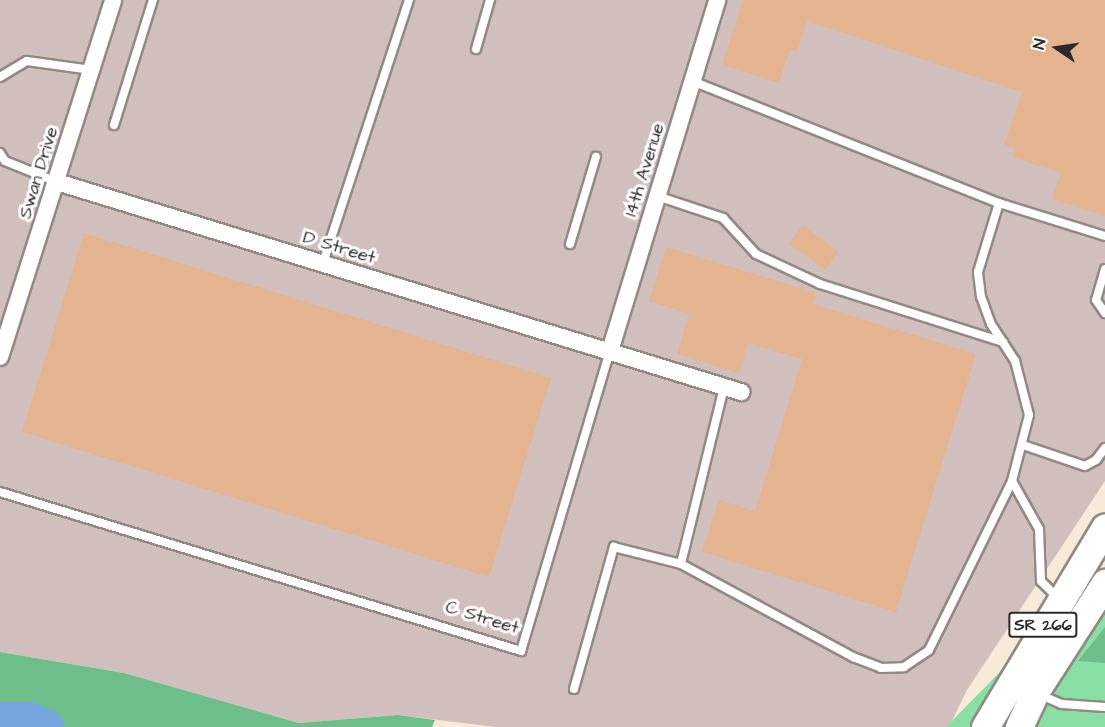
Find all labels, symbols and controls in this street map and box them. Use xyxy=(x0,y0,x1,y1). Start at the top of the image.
north arrow xyxy=(1027,18,1087,78)
text: N xyxy=(1028,37,1051,51)
street label: 14th Avenue xyxy=(621,121,669,219)
street label: Swan Drive xyxy=(15,124,63,222)
street label: D Street xyxy=(300,227,378,269)
street label: C Street xyxy=(443,597,521,639)
road number: SR 266 xyxy=(1007,612,1079,638)

